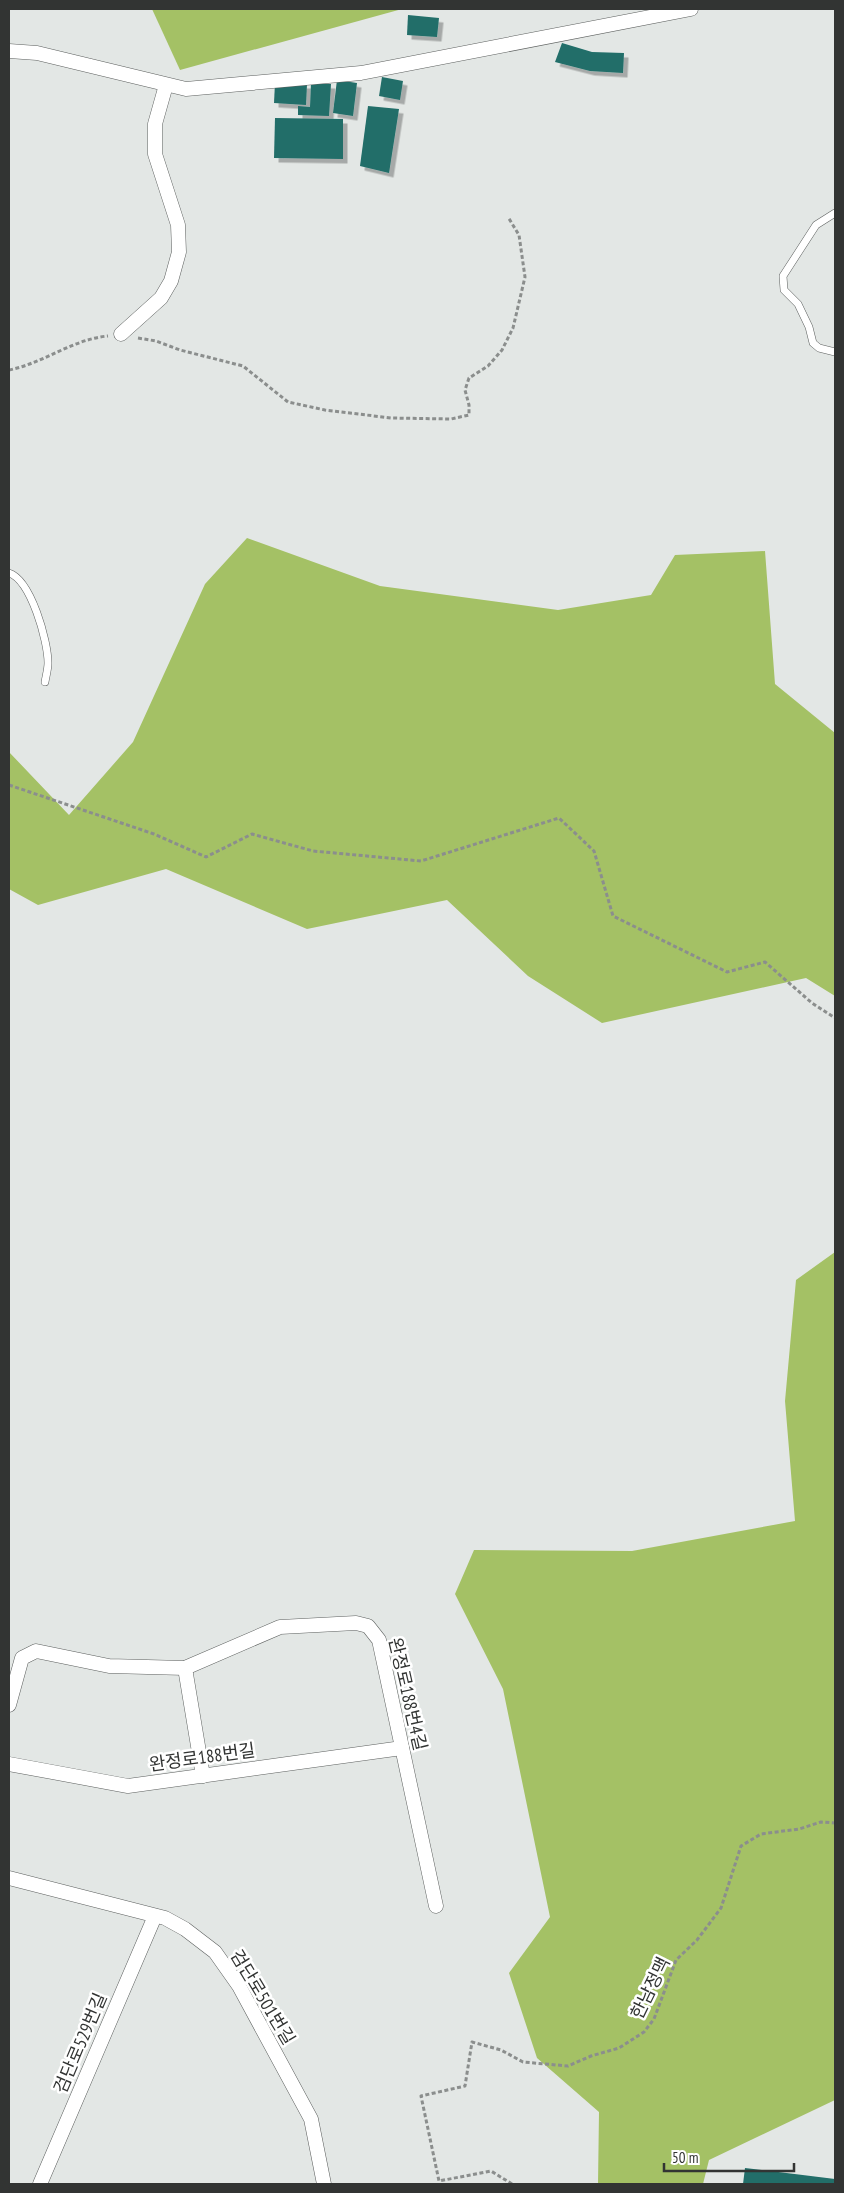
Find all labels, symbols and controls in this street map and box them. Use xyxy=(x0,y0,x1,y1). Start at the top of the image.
street label: 완정로188번4길 xyxy=(384,1635,432,1753)
street label: 완정로188번길 xyxy=(147,1738,257,1776)
street label: 검단로501번길 xyxy=(226,1945,300,2049)
street label: 한남정맥 xyxy=(625,1953,675,2023)
street label: 검단로529번길 xyxy=(48,1989,112,2097)
scale bar xyxy=(664,2140,794,2172)
text: 50 m xyxy=(672,2148,698,2167)

